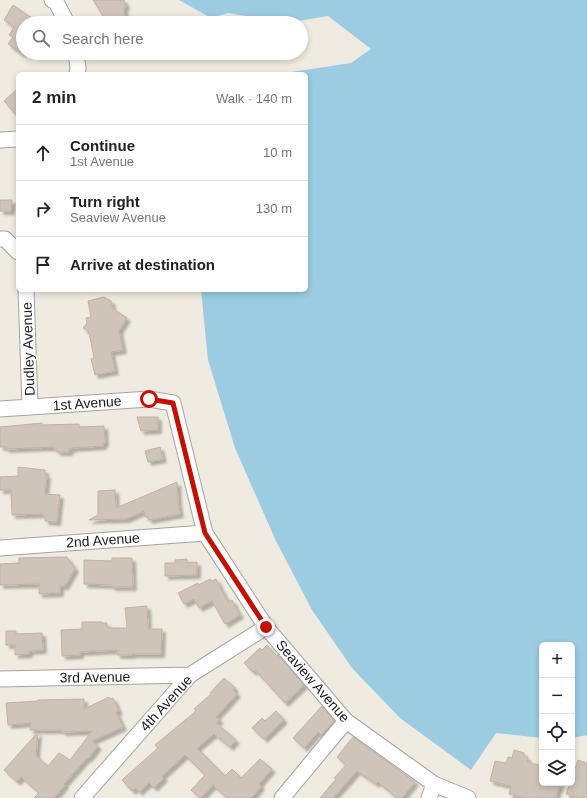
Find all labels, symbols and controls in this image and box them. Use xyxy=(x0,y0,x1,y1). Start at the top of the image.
search box xyxy=(16,16,308,60)
icon: search xyxy=(30,27,52,49)
text: Search here xyxy=(62,30,144,47)
text: 2 min xyxy=(32,88,76,107)
text: Walk · 140 m xyxy=(216,91,292,106)
text: Continue xyxy=(70,137,135,154)
icon: ahead xyxy=(32,142,54,164)
text: 10 m xyxy=(263,145,292,160)
text: 1st Avenue xyxy=(70,154,134,169)
text: Turn right xyxy=(70,193,140,210)
icon: right xyxy=(32,198,54,220)
text: 130 m xyxy=(256,201,292,216)
text: Seaview Avenue xyxy=(70,210,166,225)
icon: arrive xyxy=(32,254,54,276)
text: Arrive at destination xyxy=(70,256,215,273)
street label: Dudley Avenue xyxy=(18,302,38,396)
route start xyxy=(140,390,158,408)
street label: 1st Avenue xyxy=(52,393,122,413)
street label: 2nd Avenue xyxy=(66,529,141,551)
route end xyxy=(257,618,275,636)
street label: Seaview Avenue xyxy=(273,637,353,725)
map controls xyxy=(539,642,575,786)
button: + xyxy=(539,642,575,678)
street label: 3rd Avenue xyxy=(60,668,131,686)
street label: 4th Avenue xyxy=(137,672,195,734)
button: − xyxy=(539,678,575,714)
button: locate xyxy=(539,714,575,750)
button: layers xyxy=(539,750,575,786)

